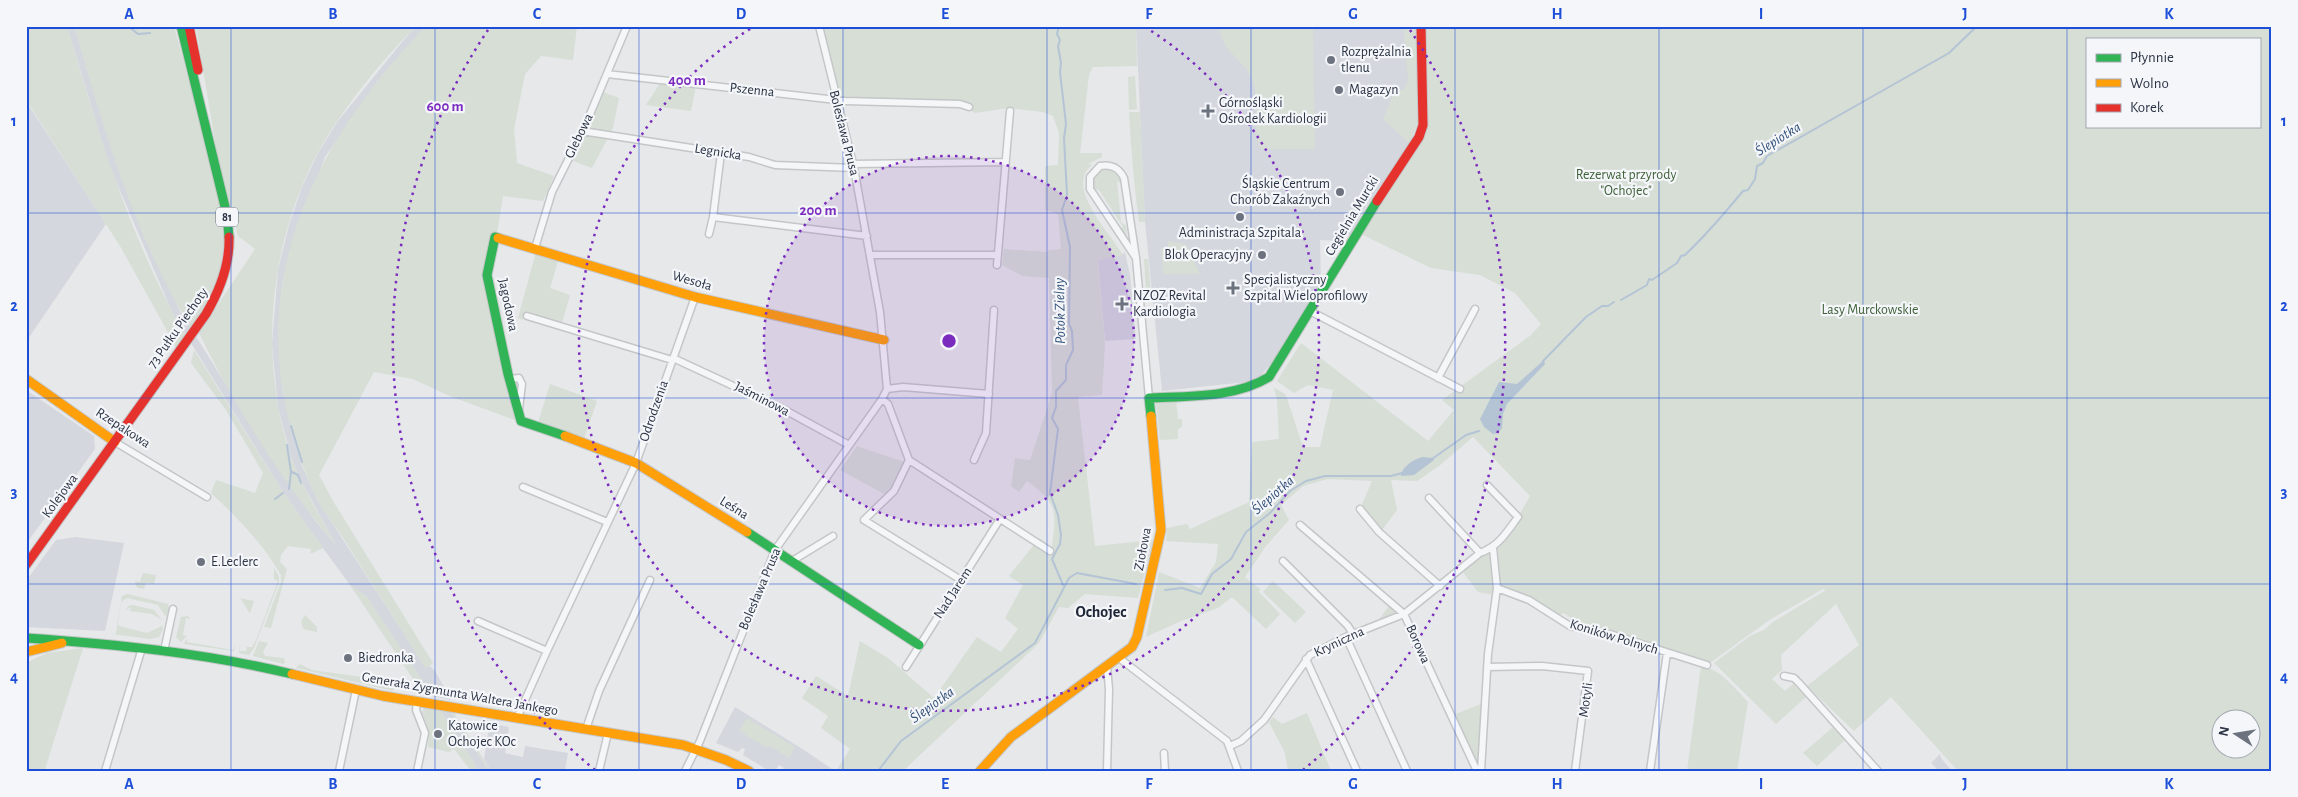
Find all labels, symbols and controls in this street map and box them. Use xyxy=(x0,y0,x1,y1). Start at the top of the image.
text: A xyxy=(124,6,134,22)
text: B xyxy=(328,6,338,22)
text: C xyxy=(533,6,542,22)
text: D xyxy=(736,6,747,22)
text: E xyxy=(941,6,949,22)
text: F xyxy=(1145,6,1153,22)
text: G xyxy=(1348,6,1358,22)
text: H xyxy=(1551,6,1563,22)
text: I xyxy=(1759,6,1763,22)
text: J xyxy=(1962,6,1968,22)
text: K xyxy=(2164,6,2174,22)
legend xyxy=(2086,38,2260,128)
place label: Rozprężalnia tlenu xyxy=(1341,45,1412,75)
text: Płynnie xyxy=(2130,50,2174,65)
marker: Rozprężalnia tlenu xyxy=(1325,54,1337,66)
text: 400 m xyxy=(668,73,706,88)
text: Wolno xyxy=(2130,76,2169,91)
street label: Pszenna xyxy=(729,81,776,99)
place label: Magazyn xyxy=(1349,83,1398,97)
marker: Magazyn xyxy=(1333,84,1345,96)
street label: Bolesława Prusa xyxy=(827,89,862,178)
place label: Górnośląski Ośrodek Kardiologii xyxy=(1219,96,1327,126)
text: 600 m xyxy=(426,99,464,114)
text: Korek xyxy=(2130,100,2164,115)
marker: Górnośląski Ośrodek Kardiologii xyxy=(1201,104,1215,118)
street label: Glebowa xyxy=(562,111,596,161)
text: 1 xyxy=(11,113,17,129)
text: 1 xyxy=(2281,113,2287,129)
water label: Ślepiotka xyxy=(1752,118,1803,159)
street label: Legnicka xyxy=(694,141,743,163)
park label: Rezerwat przyrody "Ochojec" xyxy=(1576,168,1676,198)
place label: Śląskie Centrum Chorób Zakaźnych xyxy=(1230,174,1330,207)
street label: Cegielnia Murcki xyxy=(1323,174,1381,258)
marker: Śląskie Centrum Chorób Zakaźnych xyxy=(1334,186,1346,198)
text: 200 m xyxy=(799,203,837,218)
road number: 81 xyxy=(216,208,238,226)
marker: Administracja Szpitala xyxy=(1234,211,1246,223)
place label: Administracja Szpitala xyxy=(1179,226,1302,240)
place label: Blok Operacyjny xyxy=(1164,248,1252,262)
marker: Blok Operacyjny xyxy=(1256,249,1268,261)
street label: Wesoła xyxy=(671,269,714,293)
place label: Specjalistyczny Szpital Wieloprofilowy xyxy=(1244,273,1368,303)
street label: Jagodowa xyxy=(496,277,521,333)
water label: Potok Zielny xyxy=(1052,277,1068,344)
marker: Specjalistyczny Szpital Wieloprofilowy xyxy=(1226,281,1240,295)
street label: 73 Pułku Piechoty xyxy=(145,285,211,371)
place label: NZOZ Revital Kardiologia xyxy=(1133,289,1206,319)
marker: NZOZ Revital Kardiologia xyxy=(1115,297,1129,311)
text: 2 xyxy=(10,298,18,314)
text: 2 xyxy=(2280,298,2288,314)
park label: Lasy Murckowskie xyxy=(1821,303,1919,317)
centre of rings xyxy=(940,332,958,350)
street label: Odrodzenia xyxy=(637,378,671,443)
street label: Jaśminowa xyxy=(732,379,792,419)
street label: Rzepakowa xyxy=(93,405,153,451)
street label: Kolejowa xyxy=(40,471,81,520)
water label: Ślepiotka xyxy=(1248,471,1297,517)
text: 3 xyxy=(11,484,18,500)
text: 3 xyxy=(2281,484,2288,500)
street label: Leśna xyxy=(717,494,751,522)
street label: Ziołowa xyxy=(1132,526,1154,572)
street label: Bolesława Prusa xyxy=(736,545,784,632)
place label: E.Leclerc xyxy=(211,555,259,569)
marker: E.Leclerc xyxy=(195,556,207,568)
street label: Nad Jarem xyxy=(931,565,975,621)
district label: Ochojec xyxy=(1075,604,1127,621)
street label: Koników Polnych xyxy=(1568,617,1660,657)
street label: Borowa xyxy=(1403,622,1433,666)
street label: Kryniczna xyxy=(1312,624,1367,660)
place label: Biedronka xyxy=(358,651,414,665)
marker: Biedronka xyxy=(342,652,354,664)
text: 4 xyxy=(10,669,18,685)
text: 4 xyxy=(2280,669,2288,685)
street label: Generała Zygmunta Waltera Jankego xyxy=(361,670,559,718)
street label: Motyli xyxy=(1577,682,1595,718)
water label: Ślepiotka xyxy=(906,683,957,726)
north arrow xyxy=(2210,710,2260,760)
place label: Katowice Ochojec KOc xyxy=(448,719,517,749)
text: N xyxy=(2216,725,2232,738)
marker: Katowice Ochojec KOc xyxy=(432,728,444,740)
text: A xyxy=(124,776,134,792)
text: B xyxy=(328,776,338,792)
text: C xyxy=(533,776,542,792)
text: D xyxy=(736,776,747,792)
text: E xyxy=(941,776,949,792)
text: F xyxy=(1145,776,1153,792)
text: G xyxy=(1348,776,1358,792)
text: H xyxy=(1551,776,1563,792)
text: I xyxy=(1759,776,1763,792)
text: J xyxy=(1962,776,1968,792)
text: K xyxy=(2164,776,2174,792)

